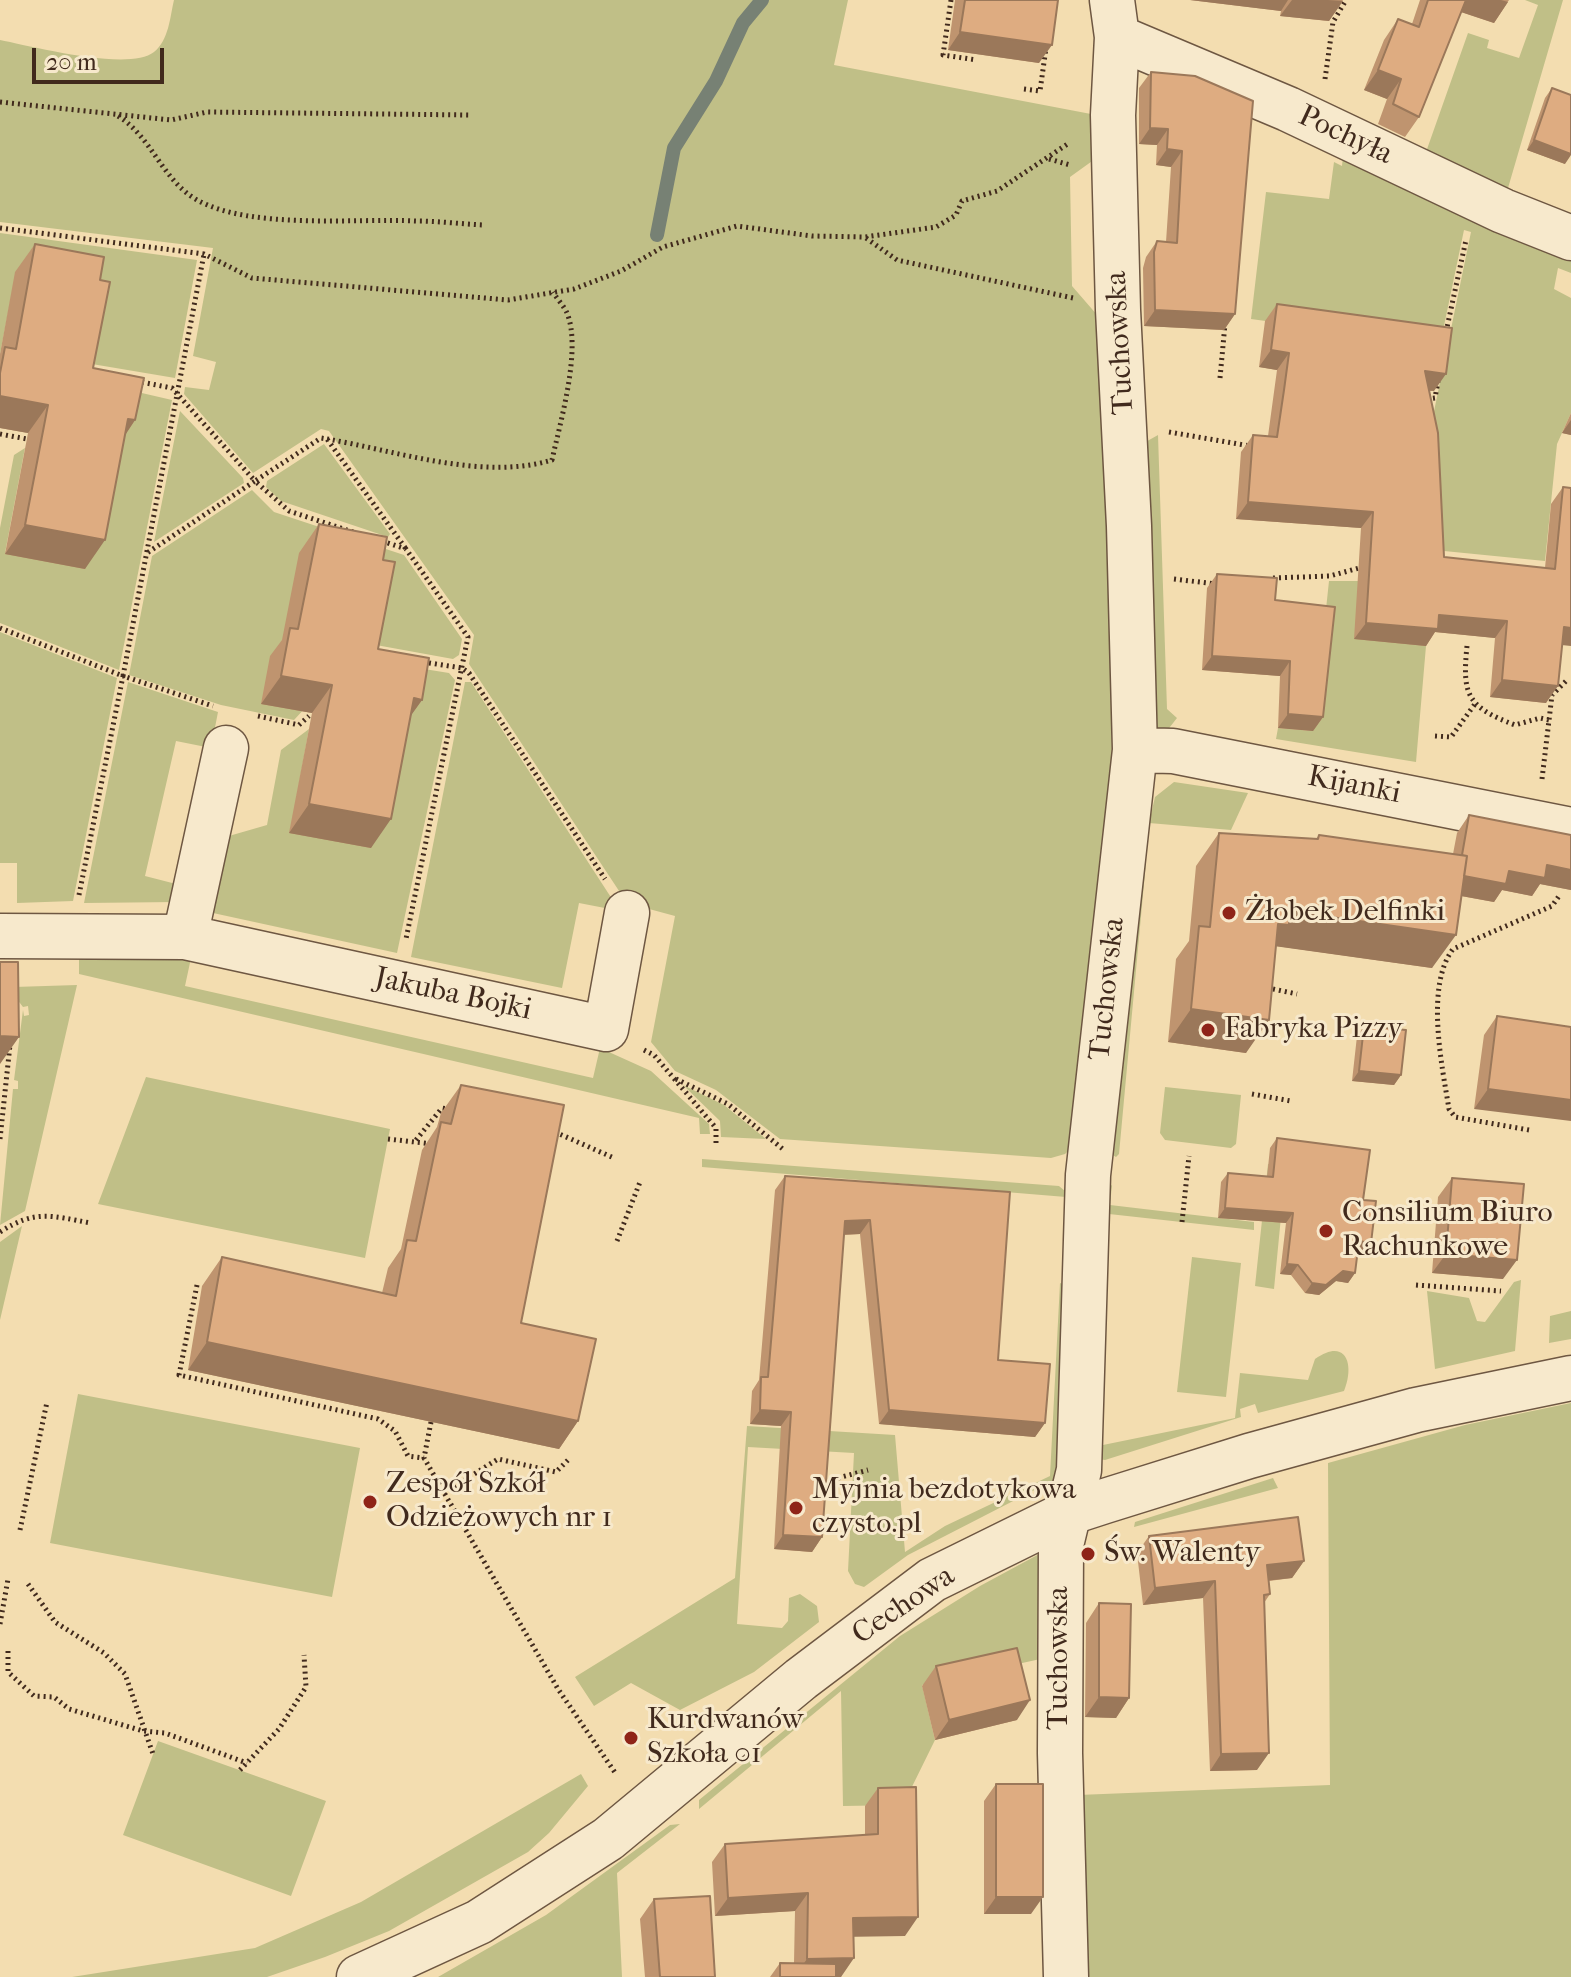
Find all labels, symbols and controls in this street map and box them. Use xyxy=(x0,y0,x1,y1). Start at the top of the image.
scale bar xyxy=(36,32,168,82)
text: 20 m xyxy=(46,48,97,76)
street label: Pochyła xyxy=(1292,99,1398,173)
street label: Tuchowska xyxy=(1099,270,1143,416)
street label: Kijanki xyxy=(1304,759,1404,813)
place label: Żłobek Delfinki xyxy=(1245,895,1445,931)
marker: Żłobek Delfinki xyxy=(1220,904,1238,922)
street label: Tuchowska xyxy=(1083,916,1133,1062)
street label: Jakuba Bojki xyxy=(371,961,535,1029)
place label: Fabryka Pizzy xyxy=(1224,1012,1403,1048)
marker: Fabryka Pizzy xyxy=(1199,1021,1217,1039)
place label: Consilium Biuro Rachunkowe xyxy=(1342,1196,1553,1266)
marker: Consilium Biuro Rachunkowe xyxy=(1317,1222,1335,1240)
place label: Zespół Szkół Odzieżowych nr 1 xyxy=(386,1467,612,1538)
place label: Myjnia bezdotykowa czysto.pl xyxy=(812,1473,1076,1544)
marker: Zespół Szkół Odzieżowych nr 1 xyxy=(361,1493,379,1511)
marker: Myjnia bezdotykowa czysto.pl xyxy=(787,1499,805,1517)
place label: Św. Walenty xyxy=(1104,1536,1260,1572)
marker: Św. Walenty xyxy=(1079,1545,1097,1563)
street label: Cechowa xyxy=(846,1559,962,1653)
street label: Tuchowska xyxy=(1042,1586,1078,1730)
place label: Kurdwanów Szkoła 01 xyxy=(647,1703,804,1774)
marker: Kurdwanów Szkoła 01 xyxy=(622,1729,640,1747)

